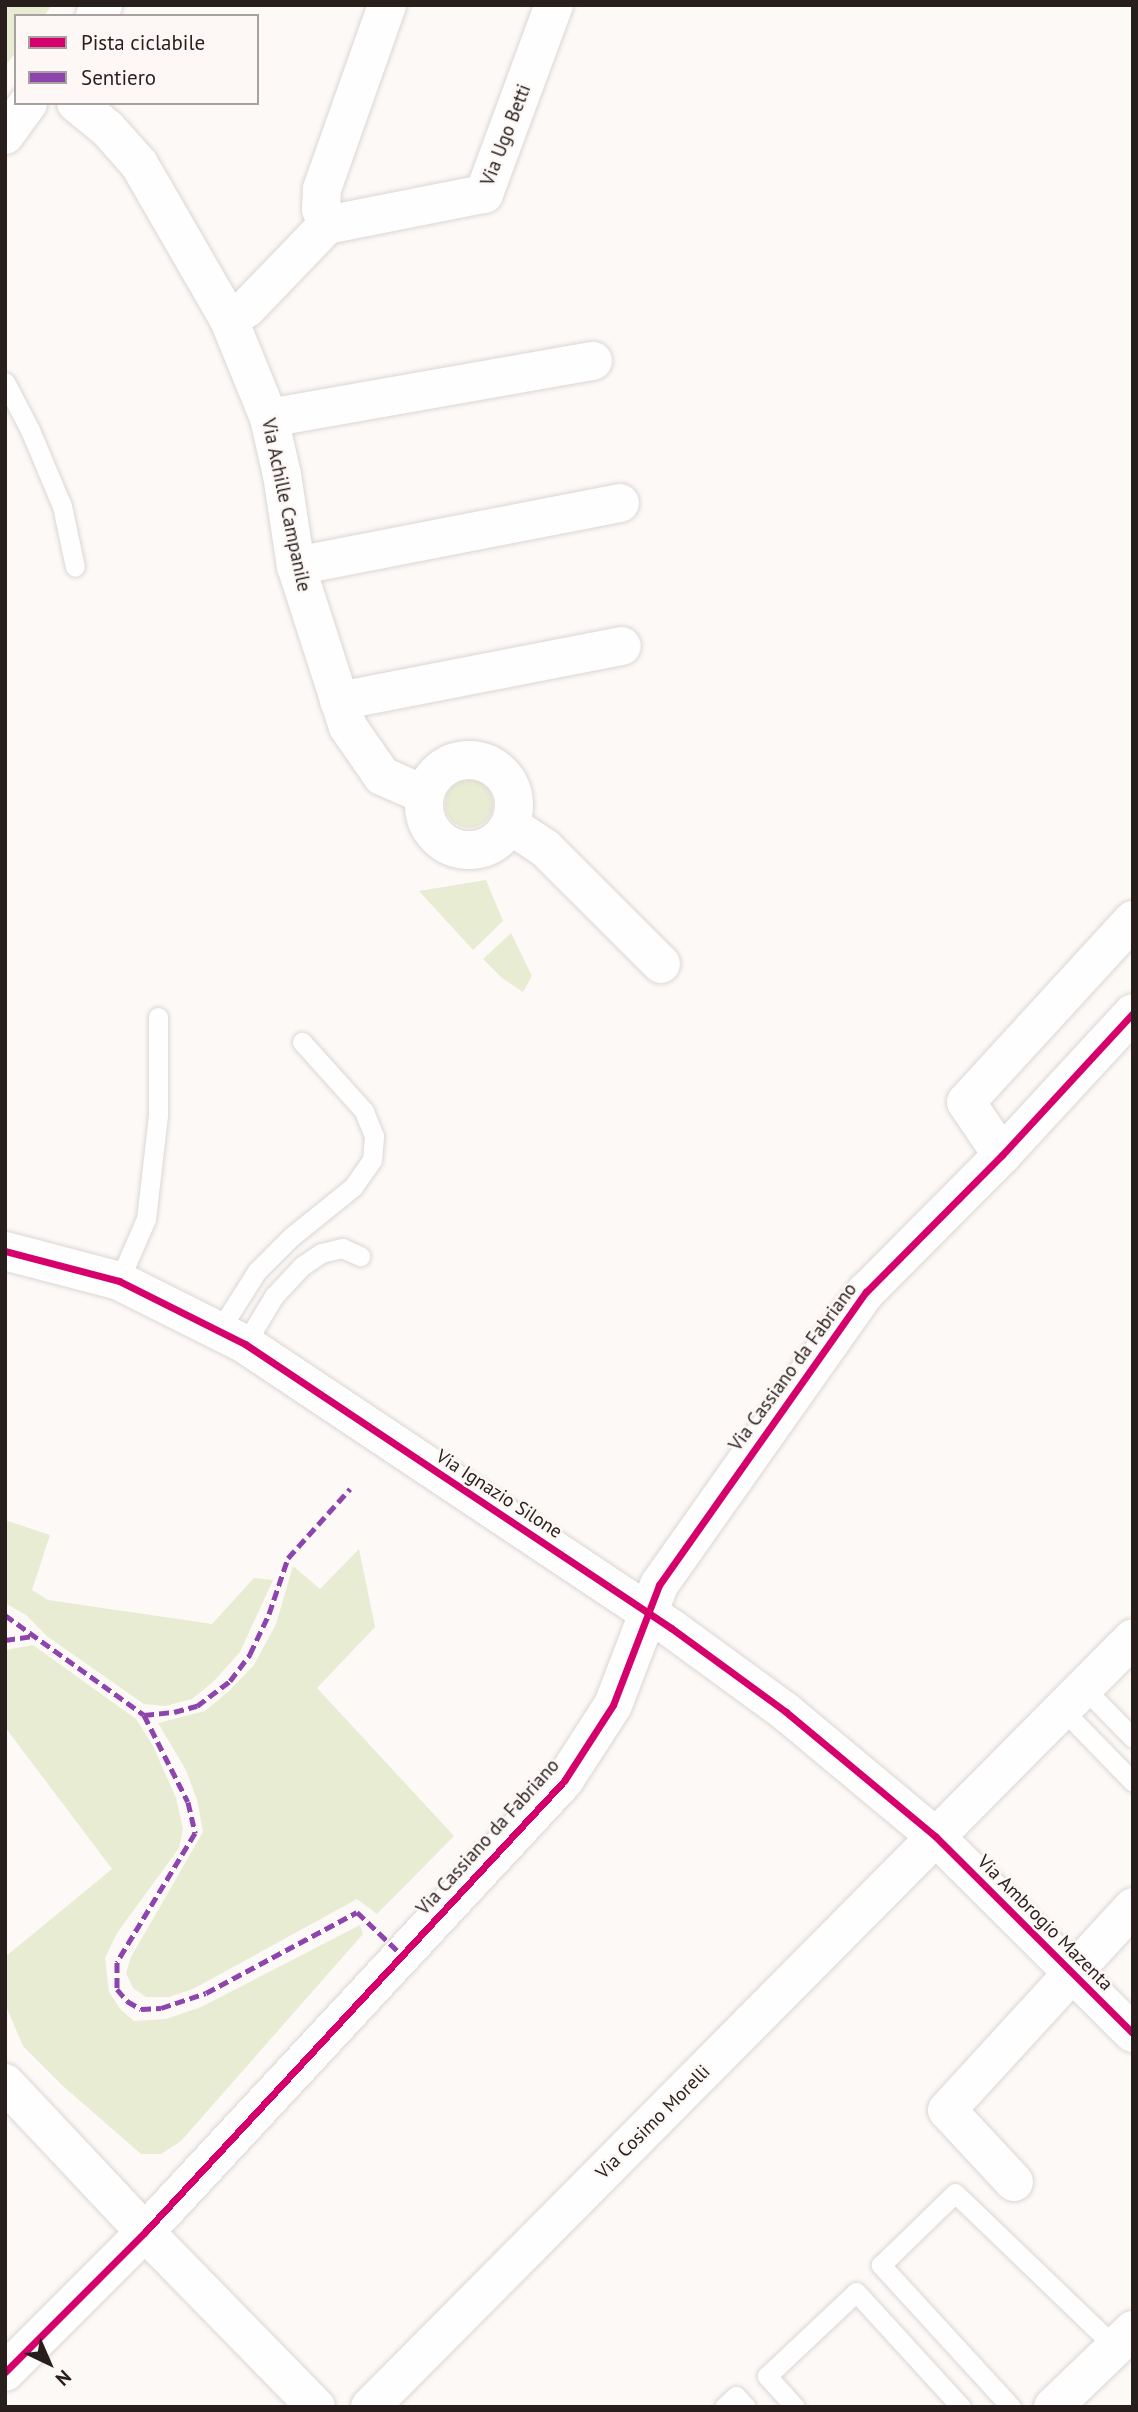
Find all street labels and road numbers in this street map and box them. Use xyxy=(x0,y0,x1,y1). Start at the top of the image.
street label: Via Ugo Betti xyxy=(476,81,536,189)
street label: Via Achille Campanile xyxy=(256,416,316,594)
street label: Via Cassiano da Fabriano xyxy=(724,1278,862,1456)
street label: Via Ignazio Silone xyxy=(432,1445,566,1543)
street label: Via Cassiano da Fabriano xyxy=(412,1754,564,1920)
street label: Via Ambrogio Mazenta xyxy=(972,1850,1118,1996)
street label: Via Cosimo Morelli xyxy=(591,2060,715,2184)

